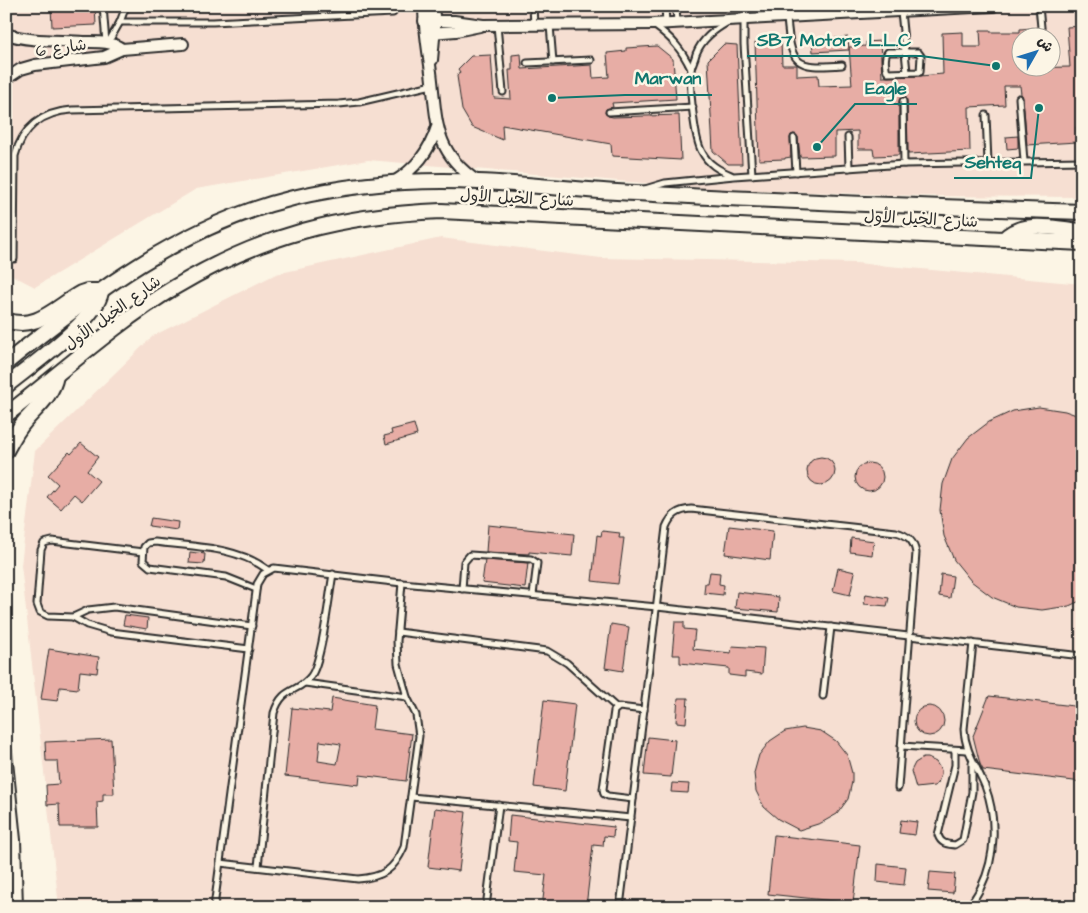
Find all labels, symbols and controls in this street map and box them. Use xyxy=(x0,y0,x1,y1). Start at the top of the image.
callout: SB7 Motors L.L.C xyxy=(747,23,921,56)
text: SB7 Motors L.L.C xyxy=(756,28,911,53)
north arrow xyxy=(1010,28,1060,78)
text: ش xyxy=(1033,32,1058,57)
street label: شارع 6 xyxy=(34,34,88,62)
callout: Marwan xyxy=(625,62,712,95)
text: Marwan xyxy=(635,66,701,91)
callout: Eagle xyxy=(855,71,917,104)
text: Eagle xyxy=(865,76,907,102)
callout: Sehteq xyxy=(954,145,1031,178)
text: Sehteq xyxy=(964,150,1022,175)
street label: شارع الخيل الأول xyxy=(459,184,575,212)
street label: شارع الخيل الأول xyxy=(863,205,979,233)
street label: شارع الخيل الأول xyxy=(60,270,165,355)

